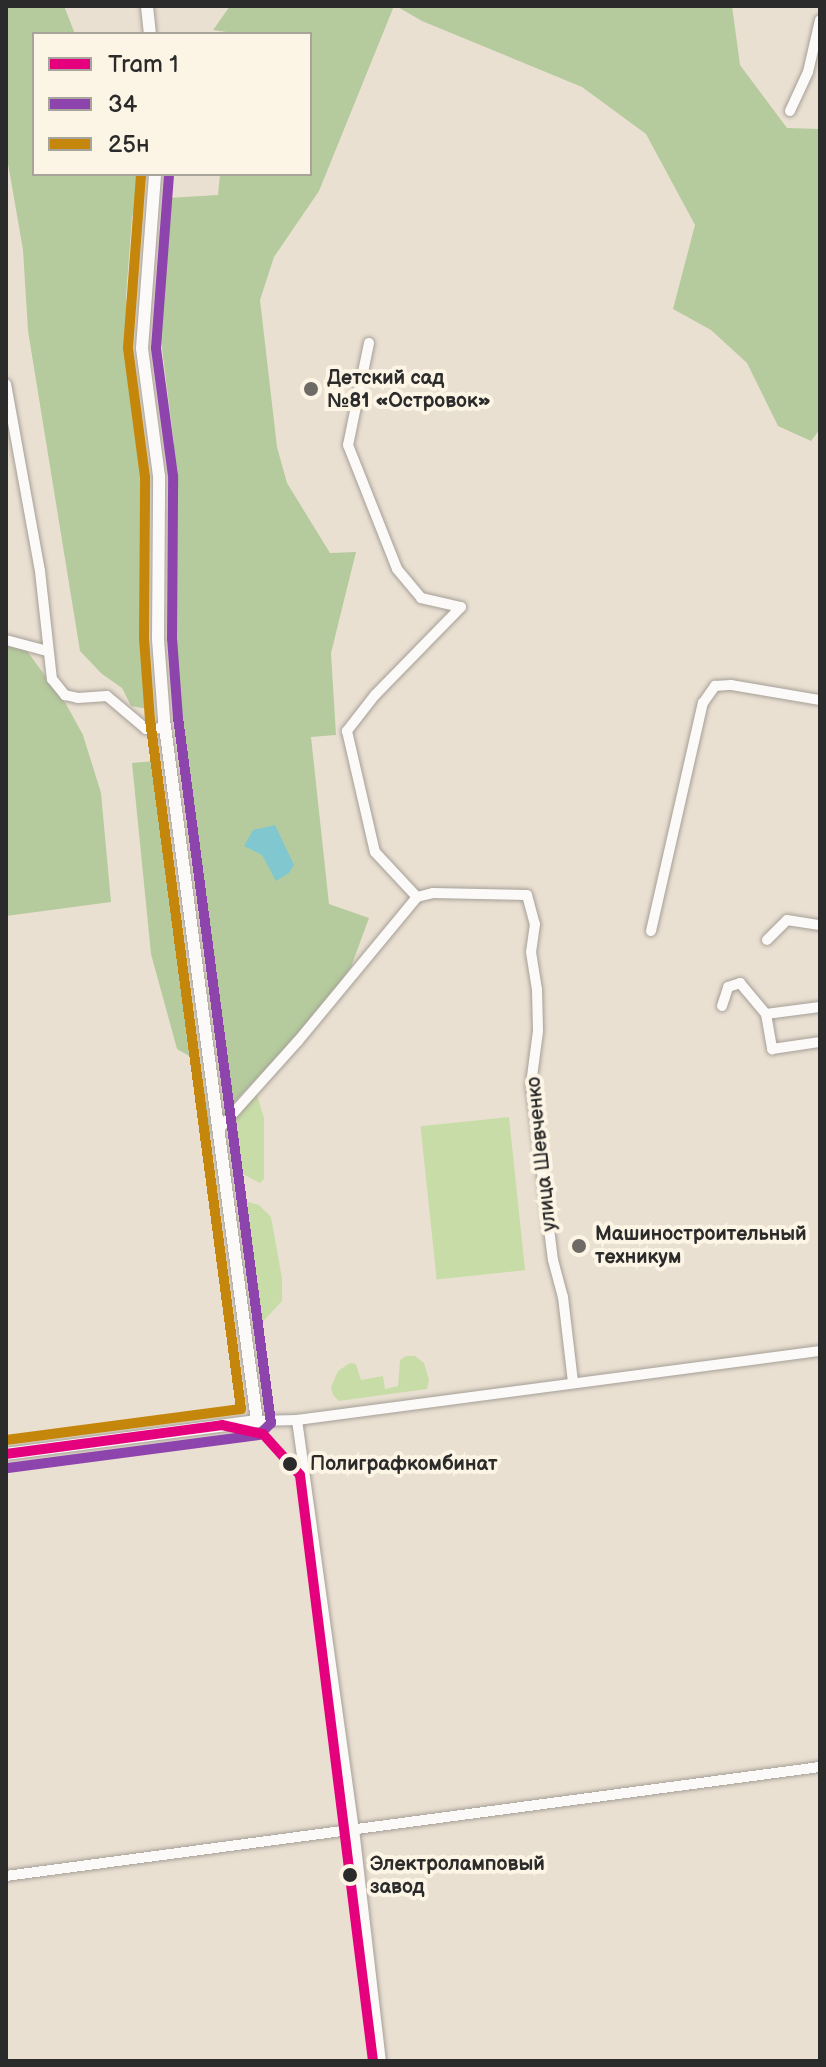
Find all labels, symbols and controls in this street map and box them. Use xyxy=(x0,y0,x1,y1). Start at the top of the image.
legend xyxy=(32,32,312,176)
text: Tram 1 xyxy=(108,50,179,79)
text: 34 xyxy=(108,90,137,119)
text: 25н xyxy=(108,130,150,159)
place label: Детский сад №81 «Островок» xyxy=(327,366,491,413)
marker: Детский сад №81 «Островок» xyxy=(302,380,320,398)
street label: улица Шевченко xyxy=(522,1076,562,1232)
place label: Машиностроительный техникум xyxy=(595,1222,807,1269)
marker: Машиностроительный техникум xyxy=(570,1237,588,1255)
marker: Полиграфкомбинат xyxy=(277,1451,303,1477)
place label: Полиграфкомбинат xyxy=(310,1452,498,1476)
place label: Электроламповый завод xyxy=(370,1852,545,1899)
marker: Электроламповый завод xyxy=(337,1862,363,1888)

